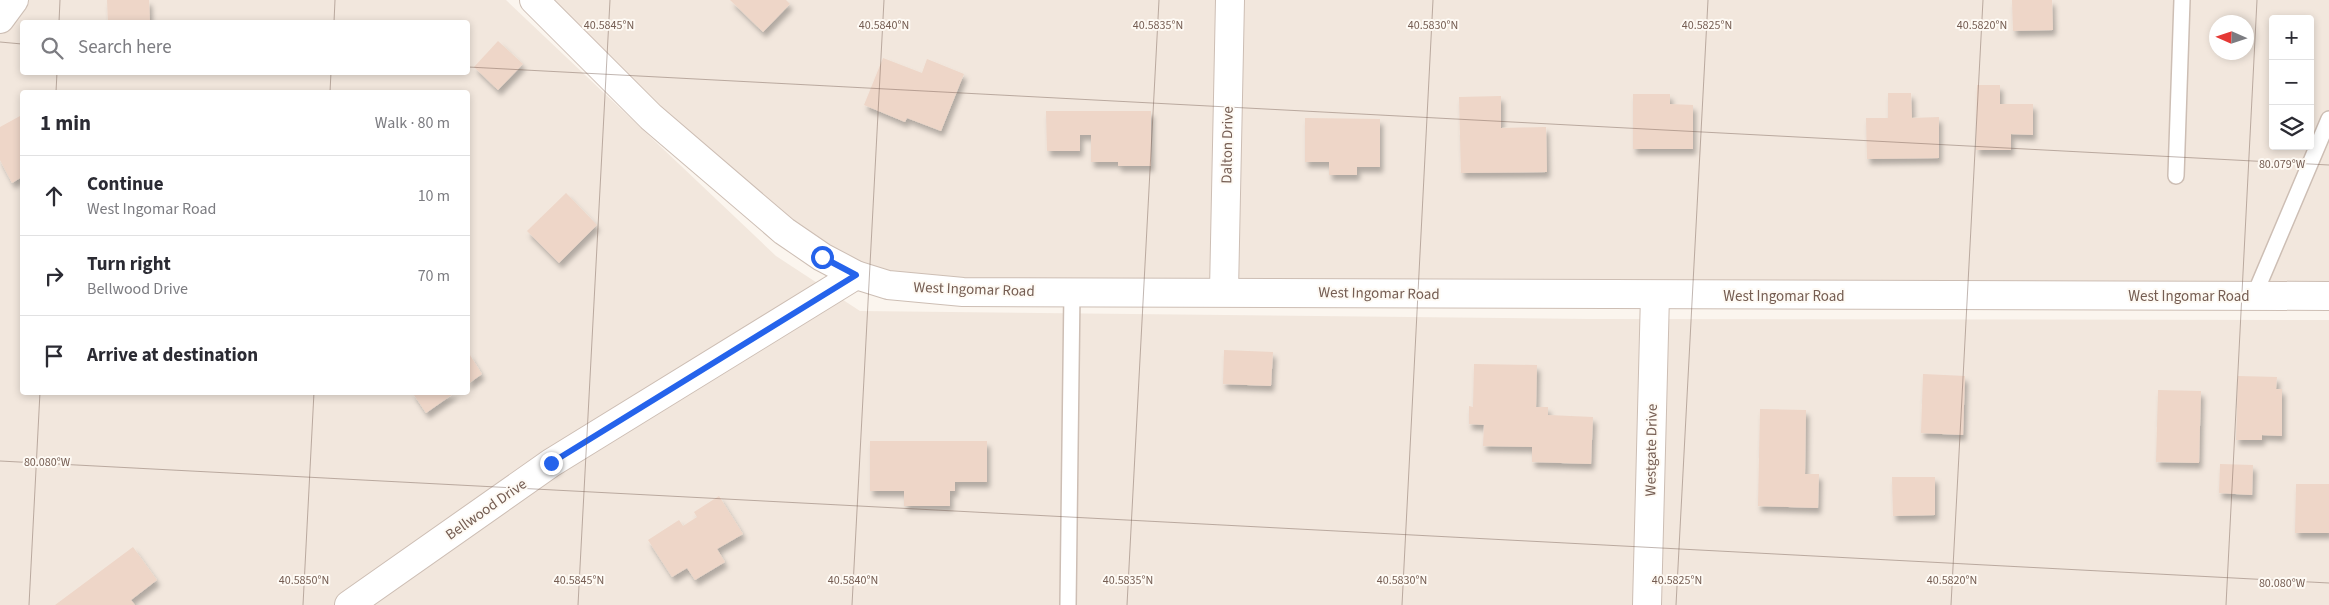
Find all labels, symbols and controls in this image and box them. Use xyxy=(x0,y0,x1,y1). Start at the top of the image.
north arrow xyxy=(2209,15,2254,60)
map controls xyxy=(2269,15,2314,150)
button: + xyxy=(2269,15,2314,60)
text: 40.5845°N xyxy=(584,17,634,34)
text: 40.5840°N xyxy=(859,17,909,34)
text: 40.5835°N xyxy=(1133,17,1183,34)
text: 40.5830°N xyxy=(1408,17,1458,34)
text: 40.5825°N xyxy=(1682,17,1732,34)
text: 40.5820°N xyxy=(1957,17,2007,34)
search box xyxy=(20,20,470,75)
icon: search xyxy=(38,34,66,62)
text: Search here xyxy=(78,34,172,61)
button: − xyxy=(2269,60,2314,105)
button: layers xyxy=(2269,105,2314,150)
street label: Dalton Drive xyxy=(1216,106,1239,184)
text: 1 min xyxy=(40,108,91,138)
text: Walk · 80 m xyxy=(375,112,450,134)
text: 80.079°W xyxy=(2259,156,2306,173)
text: Continue xyxy=(87,171,164,198)
icon: ahead xyxy=(40,182,68,210)
text: 10 m xyxy=(418,185,450,207)
text: West Ingomar Road xyxy=(87,198,216,220)
route start xyxy=(811,246,834,269)
text: Turn right xyxy=(87,251,171,278)
icon: right xyxy=(40,262,68,290)
text: 70 m xyxy=(418,265,450,287)
street label: West Ingomar Road xyxy=(913,277,1035,302)
text: Bellwood Drive xyxy=(87,278,188,300)
street label: West Ingomar Road xyxy=(1318,282,1440,305)
street label: West Ingomar Road xyxy=(1723,286,1845,307)
street label: West Ingomar Road xyxy=(2128,286,2250,307)
icon: arrive xyxy=(40,342,68,370)
text: Arrive at destination xyxy=(87,342,258,369)
street label: Westgate Drive xyxy=(1640,404,1663,496)
route end xyxy=(540,452,563,475)
text: 80.080°W xyxy=(24,454,71,471)
street label: Bellwood Drive xyxy=(441,474,531,545)
text: 40.5850°N xyxy=(279,572,329,589)
text: 40.5845°N xyxy=(554,572,604,589)
text: 40.5840°N xyxy=(828,572,878,589)
text: 40.5835°N xyxy=(1103,572,1153,589)
text: 40.5830°N xyxy=(1377,572,1427,589)
text: 40.5825°N xyxy=(1652,572,1702,589)
text: 40.5820°N xyxy=(1927,572,1977,589)
text: 80.080°W xyxy=(2259,575,2306,592)

